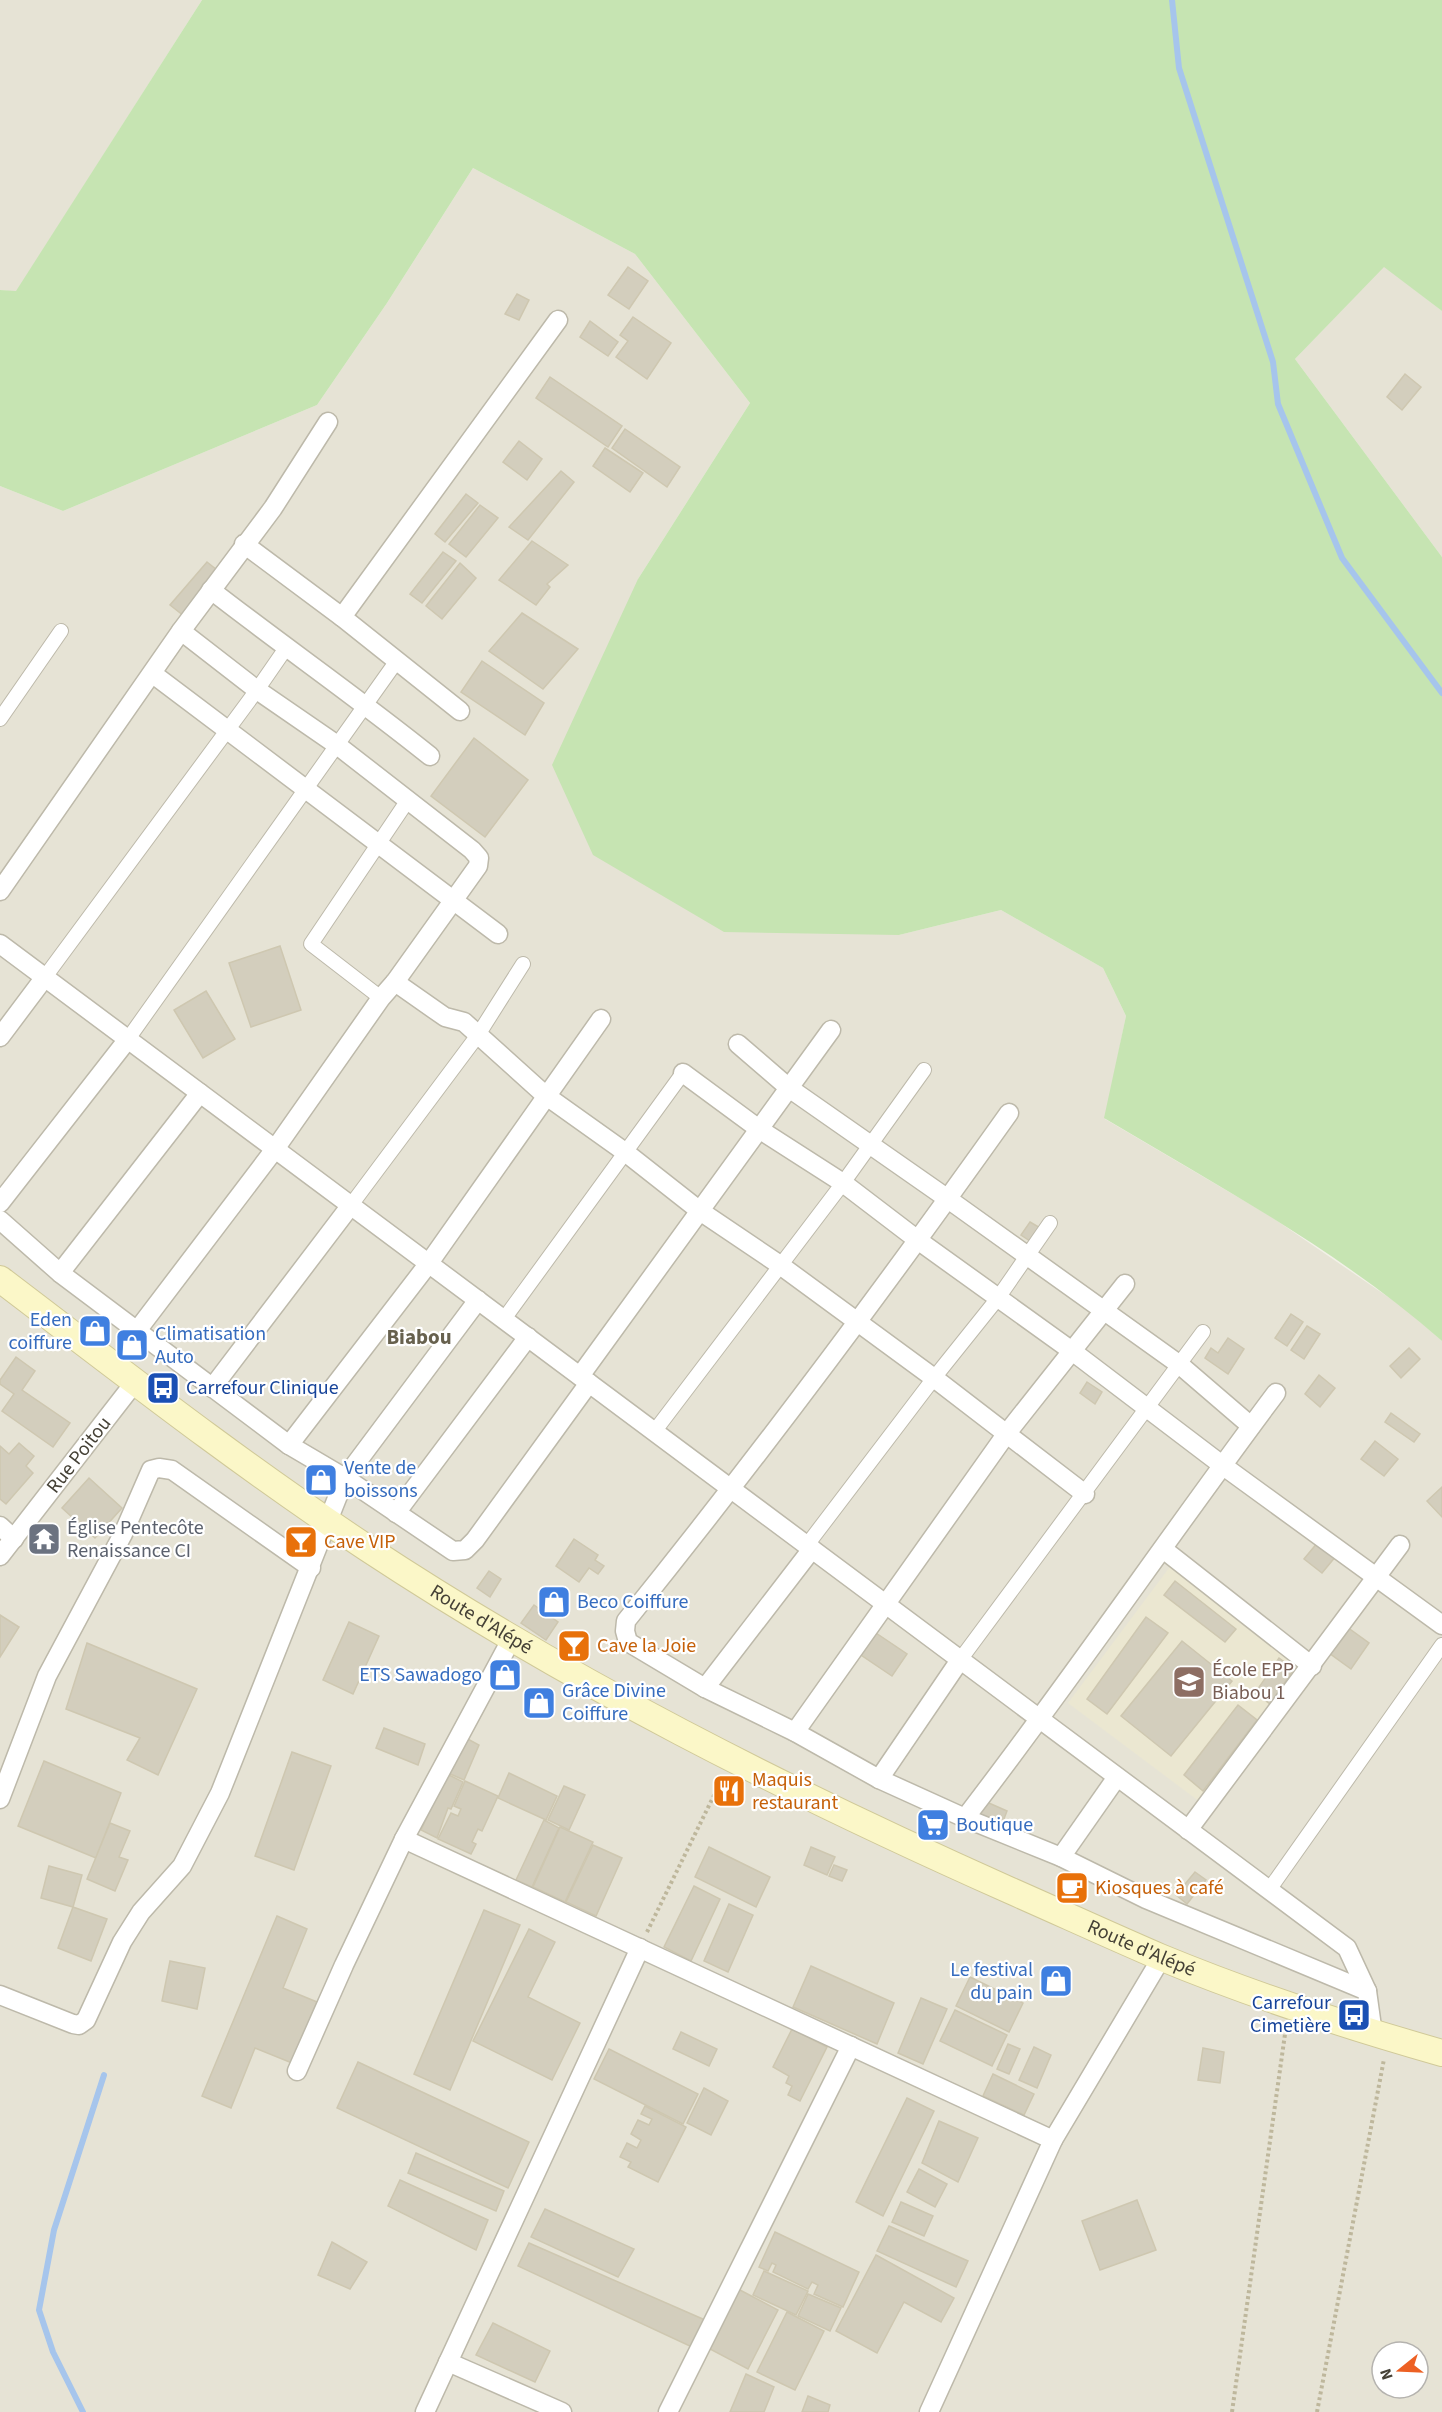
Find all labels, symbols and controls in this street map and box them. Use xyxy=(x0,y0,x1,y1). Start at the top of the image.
place label: Eden coiffure xyxy=(8,1306,72,1357)
shop icon: Eden coiffure xyxy=(77,1313,113,1349)
place label: Climatisation Auto xyxy=(155,1320,266,1371)
district label: Biabou xyxy=(386,1322,452,1352)
shop icon: Climatisation Auto xyxy=(114,1327,150,1363)
bus stop icon: Carrefour Clinique xyxy=(145,1370,181,1406)
place label: Carrefour Clinique xyxy=(186,1374,339,1402)
street label: Rue Poitou xyxy=(40,1411,118,1499)
place label: Vente de boissons xyxy=(344,1454,418,1505)
shop icon: Vente de boissons xyxy=(303,1462,339,1498)
place label: Église Pentecôte Renaissance CI xyxy=(67,1514,204,1565)
temple icon: Église Pentecôte Renaissance CI xyxy=(26,1521,62,1557)
bar icon: Cave VIP xyxy=(283,1524,319,1560)
place label: Cave VIP xyxy=(324,1528,396,1556)
street label: Route d'Alépé xyxy=(425,1578,538,1661)
shop icon: Beco Coiffure xyxy=(536,1584,572,1620)
place label: Beco Coiffure xyxy=(577,1588,689,1616)
bar icon: Cave la Joie xyxy=(556,1628,592,1664)
place label: Cave la Joie xyxy=(597,1632,696,1660)
place label: École EPP Biabou 1 xyxy=(1212,1656,1294,1707)
shop icon: ETS Sawadogo xyxy=(487,1657,523,1693)
place label: ETS Sawadogo xyxy=(359,1661,482,1689)
school or university icon: École EPP Biabou 1 xyxy=(1171,1664,1207,1700)
place label: Grâce Divine Coiffure xyxy=(562,1677,666,1728)
shop icon: Grâce Divine Coiffure xyxy=(521,1685,557,1721)
place label: Maquis restaurant xyxy=(752,1766,838,1817)
restaurant icon: Maquis restaurant xyxy=(711,1773,747,1809)
supermarket icon: Boutique xyxy=(915,1807,951,1843)
place label: Boutique xyxy=(956,1811,1033,1839)
cafe icon: Kiosques à café xyxy=(1054,1870,1090,1906)
place label: Kiosques à café xyxy=(1095,1874,1224,1902)
street label: Route d'Alépé xyxy=(1083,1913,1200,1984)
place label: Le festival du pain xyxy=(950,1956,1033,2007)
shop icon: Le festival du pain xyxy=(1038,1963,1074,1999)
place label: Carrefour Cimetière xyxy=(1250,1989,1331,2040)
bus stop icon: Carrefour Cimetière xyxy=(1336,1997,1372,2033)
north arrow xyxy=(1370,2340,1430,2400)
text: N xyxy=(1375,2366,1399,2383)

